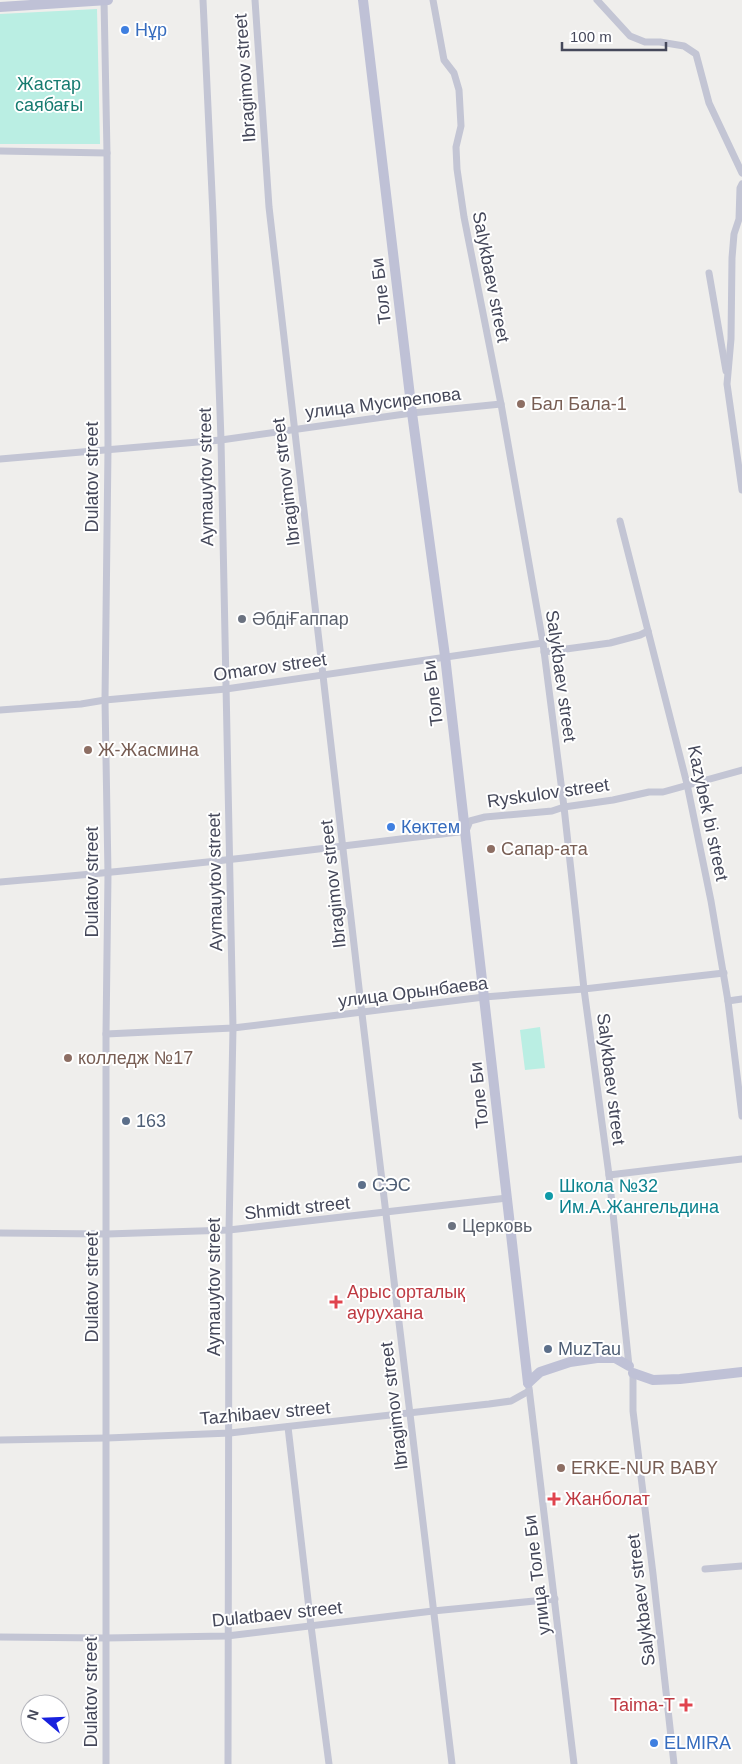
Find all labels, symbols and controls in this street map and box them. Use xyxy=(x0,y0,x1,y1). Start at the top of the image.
street label: Ibragimov street xyxy=(231,13,259,143)
place label: Нұр xyxy=(135,20,167,40)
scale bar xyxy=(562,20,666,52)
marker: Нұр xyxy=(119,24,131,36)
text: 100 m xyxy=(570,28,612,45)
park label: Жастар саябағы xyxy=(15,74,83,115)
street label: Salykbaev street xyxy=(468,210,514,344)
street label: Толе Би xyxy=(367,257,395,325)
street label: улица Мусирепова xyxy=(304,383,463,422)
place label: Бал Бала-1 xyxy=(531,394,627,414)
marker: Бал Бала-1 xyxy=(515,398,527,410)
street label: Aymauytov street xyxy=(195,407,217,547)
street label: Ibragimov street xyxy=(268,417,304,547)
street label: Dulatov street xyxy=(82,421,102,533)
place label: ӘбдіҒаппар xyxy=(252,609,349,629)
street label: Salykbaev street xyxy=(542,609,580,743)
marker: ӘбдіҒаппар xyxy=(236,613,248,625)
street label: Omarov street xyxy=(212,649,328,685)
street label: Толе Би xyxy=(419,659,447,727)
place label: Ж-Жасмина xyxy=(98,740,200,760)
street label: Kazybek bi street xyxy=(684,743,732,883)
marker: Ж-Жасмина xyxy=(82,744,94,756)
street label: Ryskulov street xyxy=(486,775,610,811)
street label: Aymauytov street xyxy=(204,812,226,952)
place label: Көктем xyxy=(401,817,460,837)
street label: Ibragimov street xyxy=(316,819,350,949)
marker: Көктем xyxy=(385,821,397,833)
street label: Dulatov street xyxy=(82,826,102,938)
place label: Сапар-ата xyxy=(501,839,589,859)
marker: Сапар-ата xyxy=(485,843,497,855)
street label: улица Орынбаева xyxy=(337,973,490,1011)
street label: Salykbaev street xyxy=(593,1012,629,1146)
place label: колледж №17 xyxy=(78,1048,193,1068)
marker: колледж №17 xyxy=(62,1052,74,1064)
street label: Толе Би xyxy=(466,1061,492,1129)
place label: 163 xyxy=(136,1111,166,1131)
marker: 163 xyxy=(120,1115,132,1127)
place label: СЭС xyxy=(372,1175,411,1195)
place label: Школа №32 Им.А.Жангельдина xyxy=(559,1176,720,1217)
marker: СЭС xyxy=(356,1179,368,1191)
marker: Школа №32 Им.А.Жангельдина xyxy=(543,1190,555,1202)
street label: Shmidt street xyxy=(243,1193,351,1223)
place label: Церковь xyxy=(462,1216,532,1236)
street label: Aymauytov street xyxy=(204,1218,224,1356)
marker: Церковь xyxy=(446,1220,458,1232)
street label: Dulatov street xyxy=(82,1231,102,1343)
place label: Арыс орталық аурухана xyxy=(347,1282,465,1323)
marker: Арыс орталық аурухана xyxy=(329,1295,343,1309)
place label: MuzTau xyxy=(558,1339,621,1359)
street label: Ibragimov street xyxy=(376,1341,412,1471)
marker: MuzTau xyxy=(542,1343,554,1355)
street label: Tazhibaev street xyxy=(199,1397,331,1429)
place label: ERKE-NUR BABY xyxy=(571,1458,718,1478)
marker: ERKE-NUR BABY xyxy=(555,1462,567,1474)
place label: Жанболат xyxy=(565,1489,650,1509)
marker: Жанболат xyxy=(547,1492,561,1506)
street label: улица Толе Би xyxy=(520,1514,554,1636)
street label: Salykbaev street xyxy=(623,1533,659,1667)
street label: Dulatbaev street xyxy=(211,1597,343,1631)
street label: Dulatov street xyxy=(81,1636,101,1748)
north arrow xyxy=(20,1694,70,1744)
place label: Taima-T xyxy=(610,1695,675,1715)
marker: Taima-T xyxy=(679,1698,693,1712)
text: N xyxy=(23,1707,42,1722)
place label: ELMIRA xyxy=(664,1733,731,1753)
marker: ELMIRA xyxy=(648,1737,660,1749)

